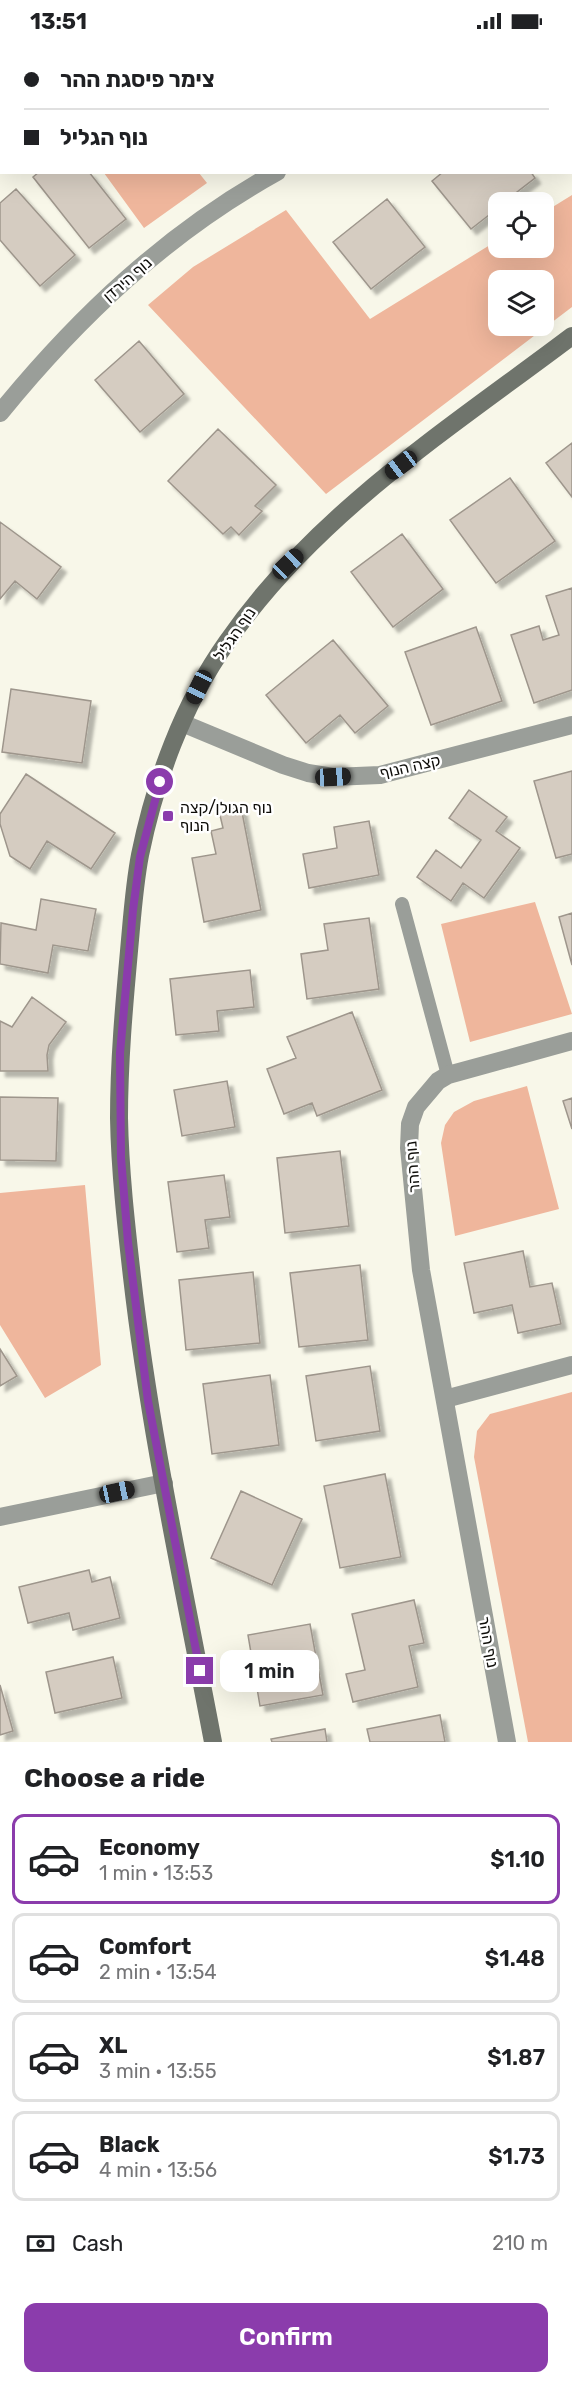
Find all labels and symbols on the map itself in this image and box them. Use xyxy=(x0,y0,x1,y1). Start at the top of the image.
street label: נוף הירדן xyxy=(99,253,156,306)
car xyxy=(381,447,421,483)
car xyxy=(269,545,307,583)
street label: נוף הגליל xyxy=(209,604,260,665)
car xyxy=(183,667,215,707)
street label: קצה הנוף xyxy=(378,750,442,783)
car xyxy=(315,767,351,787)
route start xyxy=(146,768,173,795)
place label: נוף הגולן/קצה הנוף xyxy=(180,798,272,835)
marker: נוף הגולן/קצה הנוף xyxy=(161,809,175,823)
street label: נוף ההר xyxy=(401,1140,424,1193)
car xyxy=(98,1479,136,1505)
street label: נוף ההר xyxy=(475,1615,502,1669)
callout: 1 min xyxy=(221,1650,320,1692)
route end xyxy=(186,1657,213,1684)

